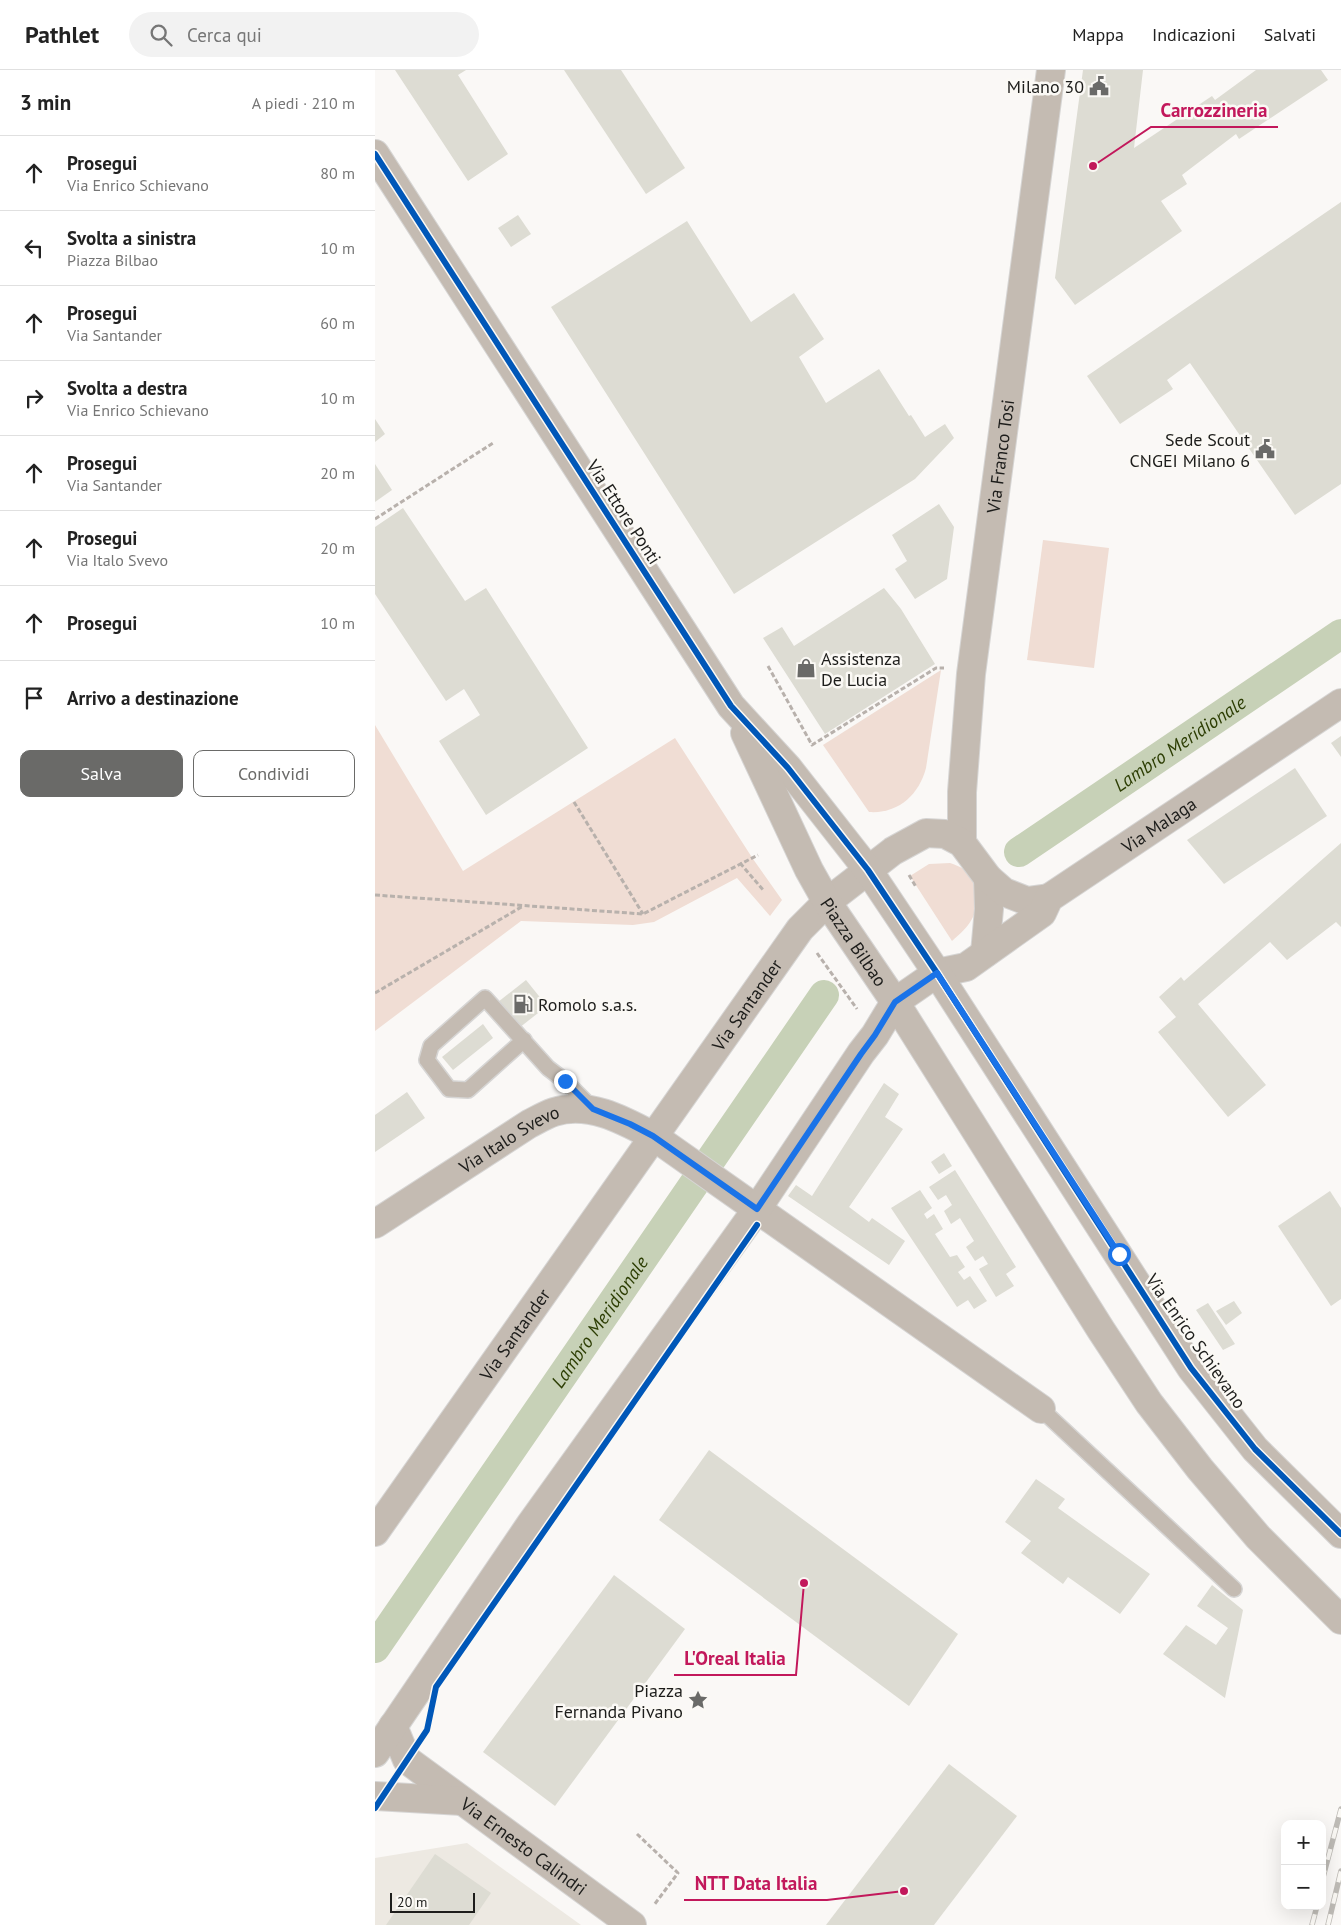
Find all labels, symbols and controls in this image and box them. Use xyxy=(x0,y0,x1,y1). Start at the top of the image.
search box xyxy=(129,12,479,57)
text: Pathlet xyxy=(25,19,99,50)
icon: search xyxy=(147,21,175,49)
text: Cerca qui xyxy=(187,23,262,47)
text: Mappa xyxy=(1072,23,1124,46)
text: Indicazioni xyxy=(1152,23,1236,46)
text: Salvati xyxy=(1264,23,1316,46)
place label: Milano 30 xyxy=(1007,75,1084,98)
public building icon: Milano 30 xyxy=(1088,75,1110,97)
text: 3 min xyxy=(20,89,71,116)
text: A piedi · 210 m xyxy=(252,93,355,113)
callout: Carrozzineria xyxy=(1151,93,1278,127)
text: Carrozzineria xyxy=(1161,98,1267,122)
text: Prosegui xyxy=(67,151,137,175)
icon: ahead xyxy=(20,159,48,187)
text: 80 m xyxy=(320,163,355,183)
text: Via Enrico Schievano xyxy=(67,175,209,195)
text: Svolta a sinistra xyxy=(67,226,196,250)
icon: left xyxy=(20,234,48,262)
text: 10 m xyxy=(320,238,355,258)
text: Piazza Bilbao xyxy=(67,250,158,270)
text: Prosegui xyxy=(67,301,137,325)
icon: ahead xyxy=(20,309,48,337)
text: 60 m xyxy=(320,313,355,333)
text: Via Santander xyxy=(67,325,162,345)
text: Svolta a destra xyxy=(67,376,188,400)
icon: right xyxy=(20,384,48,412)
text: 10 m xyxy=(320,388,355,408)
street label: Via Franco Tosi xyxy=(981,398,1019,515)
text: Via Enrico Schievano xyxy=(67,400,209,420)
place label: Sede Scout CNGEI Milano 6 xyxy=(1130,428,1250,472)
public building icon: Sede Scout CNGEI Milano 6 xyxy=(1254,438,1276,460)
text: Prosegui xyxy=(67,451,137,475)
street label: Via Ettore Ponti xyxy=(581,455,666,569)
icon: ahead xyxy=(20,459,48,487)
text: 20 m xyxy=(320,463,355,483)
text: Via Santander xyxy=(67,475,162,495)
text: Prosegui xyxy=(67,526,137,550)
icon: ahead xyxy=(20,534,48,562)
text: 20 m xyxy=(320,538,355,558)
text: Via Italo Svevo xyxy=(67,550,168,570)
icon: ahead xyxy=(20,609,48,637)
text: Prosegui xyxy=(67,611,137,635)
text: 10 m xyxy=(320,613,355,633)
place label: Assistenza De Lucia xyxy=(821,647,901,691)
shop icon: Assistenza De Lucia xyxy=(795,657,817,679)
icon: arrive xyxy=(20,684,48,712)
text: Arrivo a destinazione xyxy=(67,686,239,710)
water label: Lambro Meridionale xyxy=(1109,690,1251,797)
button: Salva xyxy=(20,750,183,797)
button: Condividi xyxy=(193,750,355,797)
street label: Via Malaga xyxy=(1116,792,1200,858)
street label: Piazza Bilbao xyxy=(816,893,892,991)
street label: Via Santander xyxy=(706,954,787,1056)
fuel station icon: Romolo s.a.s. xyxy=(512,993,534,1015)
place label: Romolo s.a.s. xyxy=(538,993,637,1016)
route end xyxy=(554,1070,577,1093)
street label: Via Italo Svevo xyxy=(454,1100,562,1179)
route start xyxy=(1108,1243,1131,1266)
water label: Lambro Meridionale xyxy=(546,1251,653,1392)
street label: Via Enrico Schievano xyxy=(1140,1268,1251,1413)
street label: Via Santander xyxy=(474,1284,555,1385)
callout: L'Oreal Italia xyxy=(674,1641,796,1675)
text: L'Oreal Italia xyxy=(684,1646,786,1670)
place label: Piazza Fernanda Pivano xyxy=(554,1679,683,1723)
place icon: Piazza Fernanda Pivano xyxy=(687,1689,709,1711)
street label: Via Ernesto Calindri xyxy=(456,1791,592,1900)
map controls xyxy=(1281,1820,1326,1910)
button: + xyxy=(1281,1820,1326,1865)
button: − xyxy=(1281,1865,1326,1910)
callout: NTT Data Italia xyxy=(684,1866,827,1900)
text: NTT Data Italia xyxy=(695,1871,817,1895)
scale bar xyxy=(390,1890,475,1913)
text: 20 m xyxy=(397,1893,427,1911)

